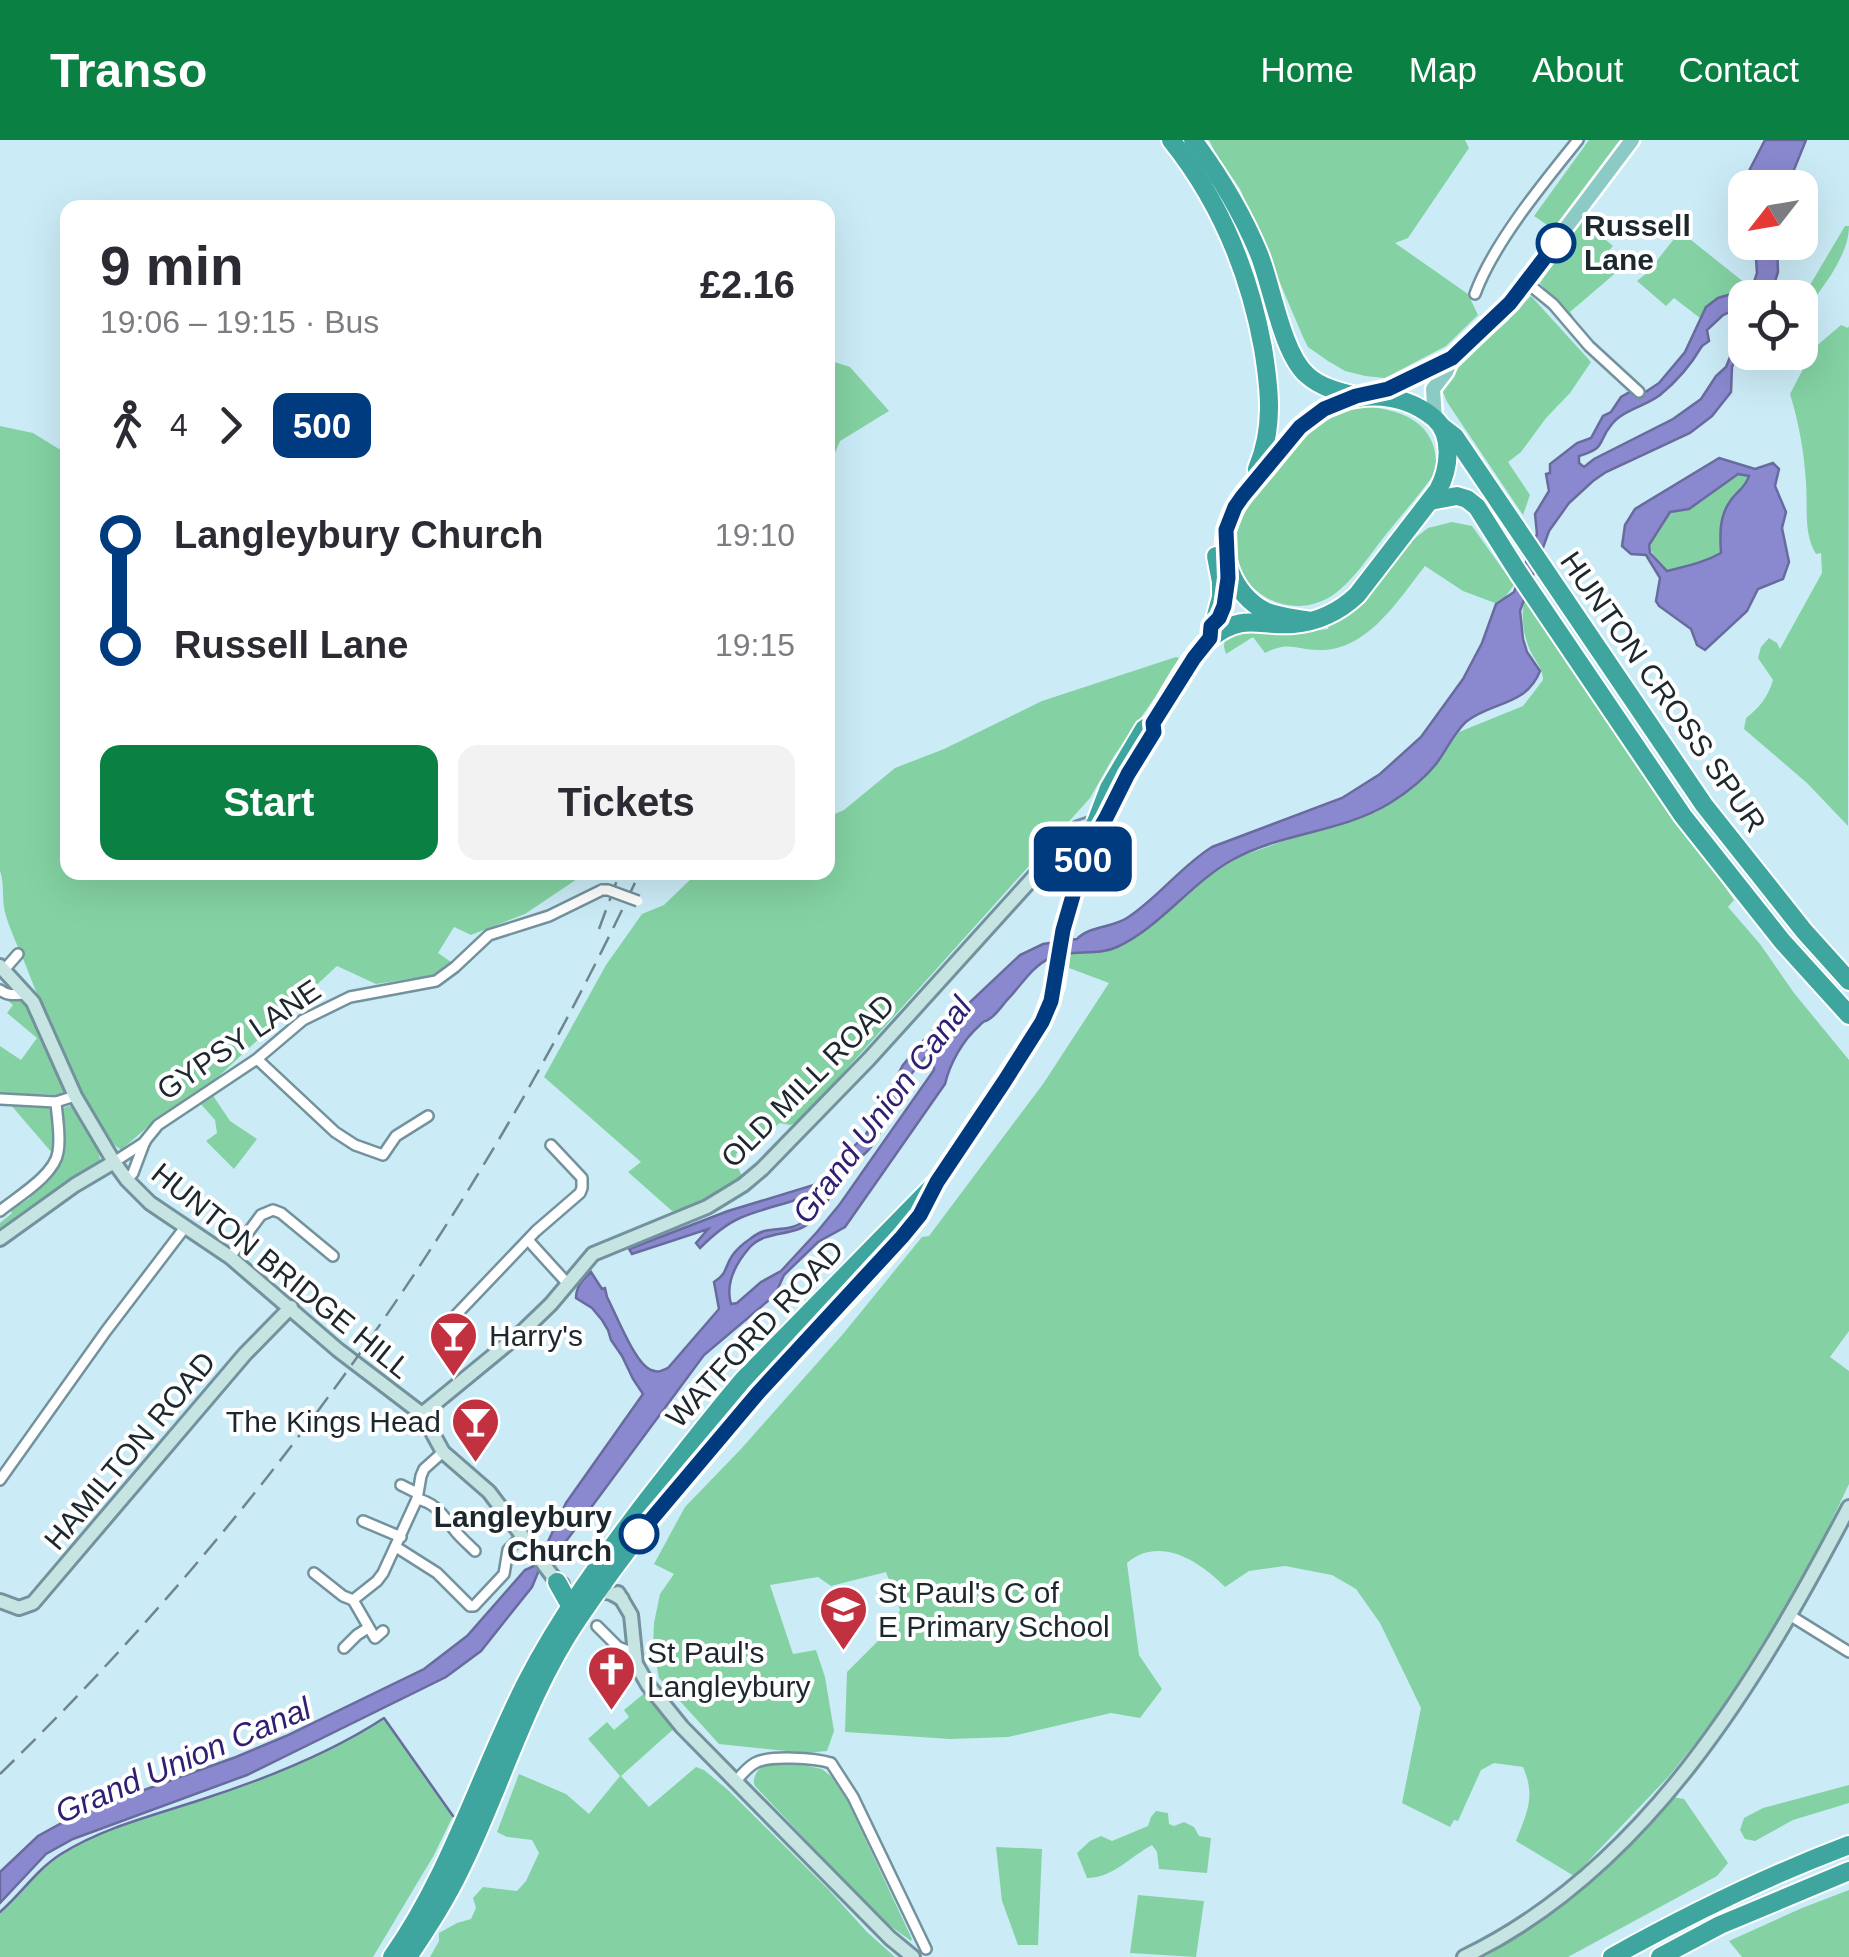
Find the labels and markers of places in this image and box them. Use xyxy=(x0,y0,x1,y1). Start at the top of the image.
place label: Russell Lane xyxy=(1584,209,1691,276)
marker: Russell Lane xyxy=(1537,224,1575,262)
bar icon: Harry's xyxy=(428,1310,480,1378)
place label: Harry's xyxy=(489,1319,583,1352)
bar icon: The Kings Head xyxy=(450,1396,502,1464)
place label: The Kings Head xyxy=(226,1405,441,1438)
place label: Langleybury Church xyxy=(434,1500,612,1567)
marker: Langleybury Church xyxy=(620,1515,658,1553)
place label: St Paul's C of E Primary School xyxy=(878,1576,1110,1643)
school or university icon: St Paul's C of E Primary School xyxy=(817,1584,869,1652)
place label: St Paul's Langleybury xyxy=(647,1636,810,1703)
church icon: St Paul's Langleybury xyxy=(586,1644,638,1712)

